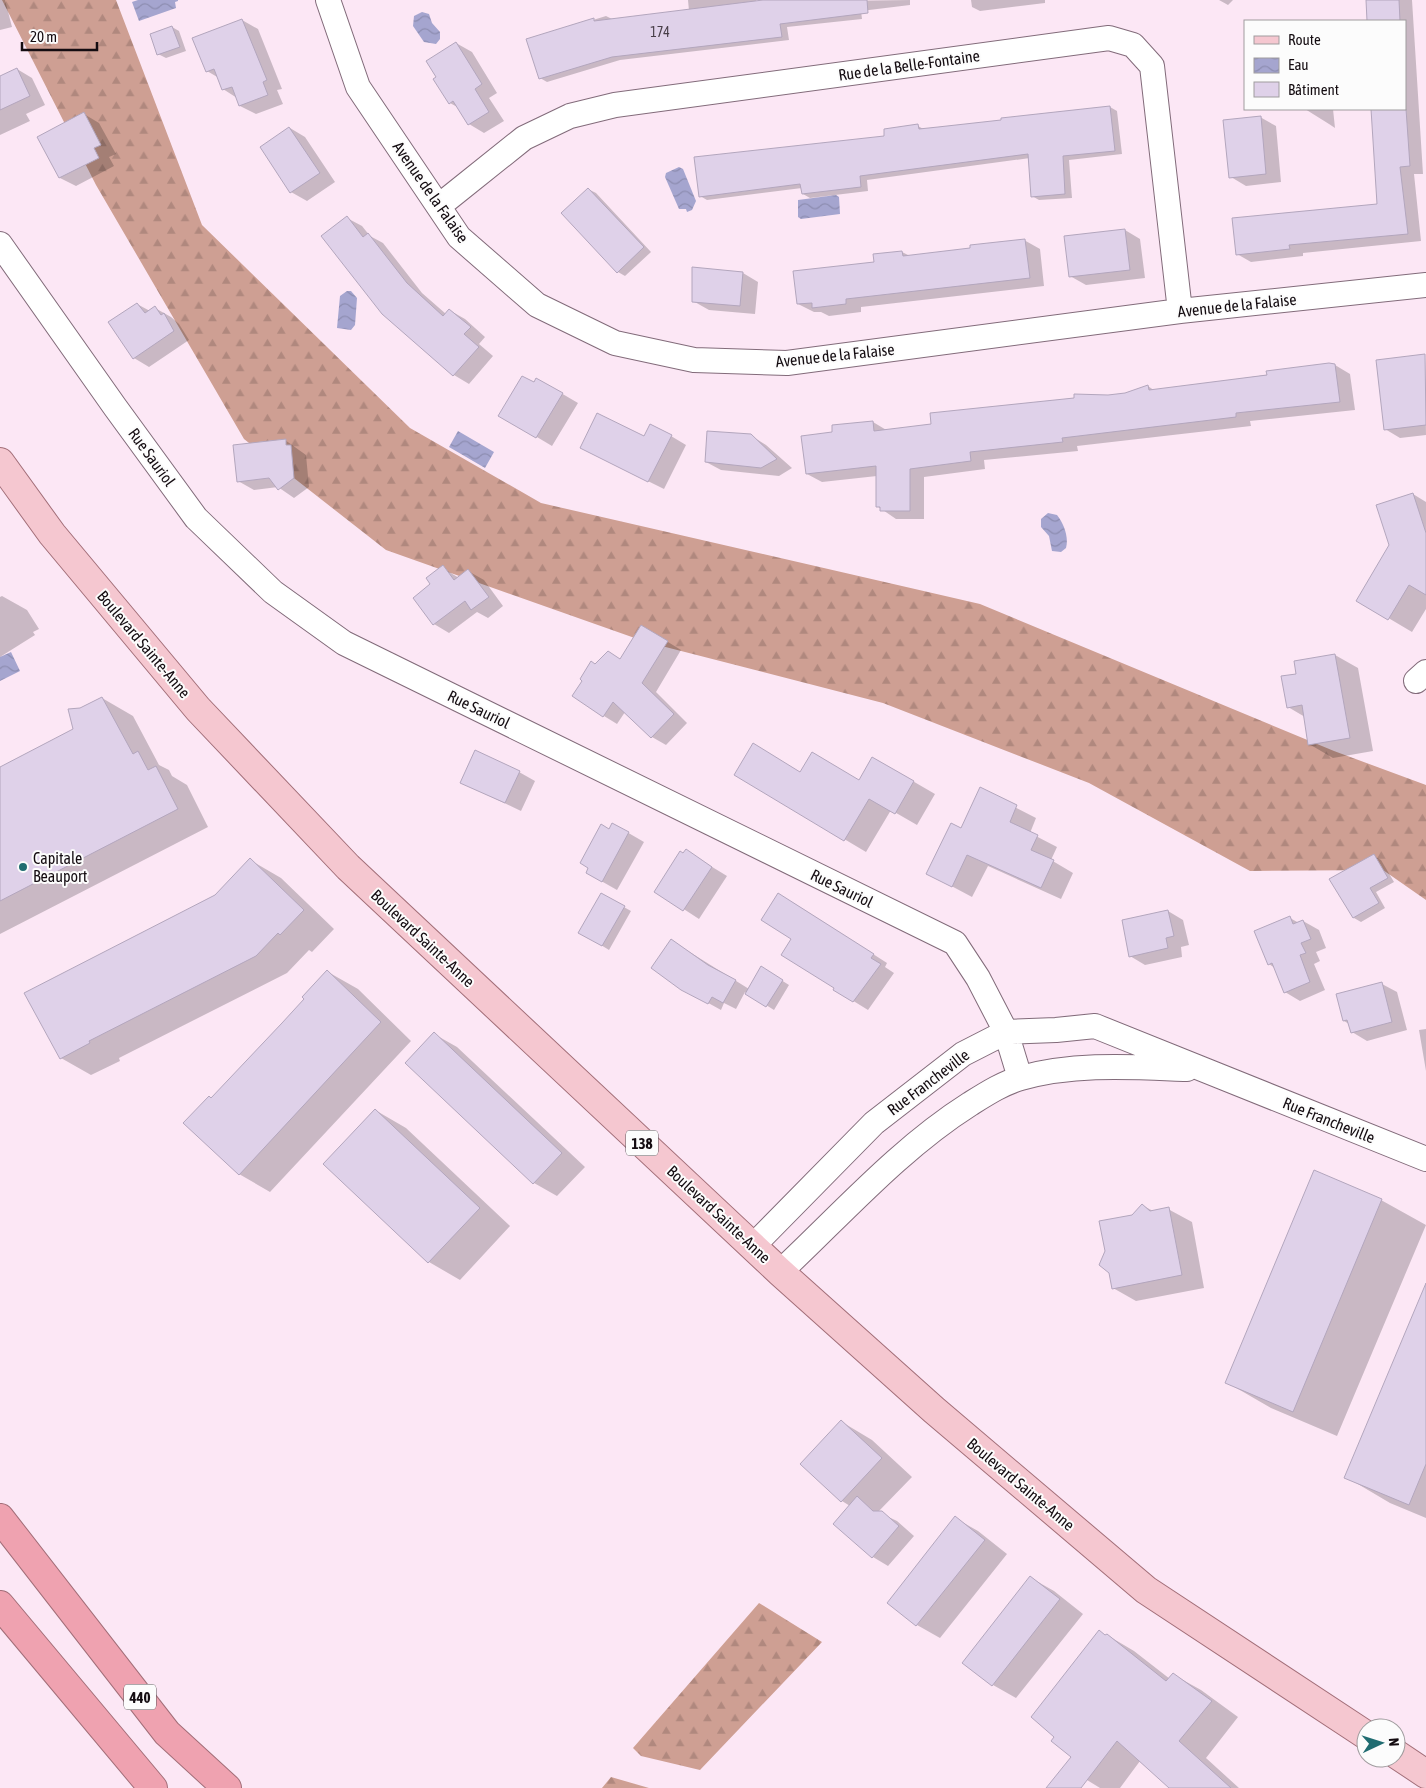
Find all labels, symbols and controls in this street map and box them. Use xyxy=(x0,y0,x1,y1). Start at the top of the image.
scale bar xyxy=(22,20,98,52)
legend xyxy=(1244,20,1406,110)
house number: 174 xyxy=(650,24,670,40)
text: 20 m xyxy=(30,28,57,45)
text: Route xyxy=(1288,31,1321,48)
street label: Rue de la Belle-Fontaine xyxy=(837,46,981,84)
text: Eau xyxy=(1288,56,1309,73)
text: Bâtiment xyxy=(1288,81,1339,98)
street label: Avenue de la Falaise xyxy=(389,138,473,246)
street label: Avenue de la Falaise xyxy=(1177,290,1297,320)
street label: Avenue de la Falaise xyxy=(775,340,895,370)
street label: Rue Sauriol xyxy=(125,425,179,490)
street label: Boulevard Sainte-Anne xyxy=(94,587,194,701)
street label: Rue Sauriol xyxy=(445,686,514,732)
place label: Capitale Beauport xyxy=(33,849,88,886)
marker: Capitale Beauport xyxy=(17,861,29,873)
street label: Rue Sauriol xyxy=(808,865,877,911)
street label: Boulevard Sainte-Anne xyxy=(368,886,478,990)
street label: Rue Francheville xyxy=(884,1045,972,1119)
street label: Rue Francheville xyxy=(1280,1093,1378,1147)
road number: 138 xyxy=(626,1130,658,1156)
street label: Boulevard Sainte-Anne xyxy=(664,1162,774,1266)
street label: Boulevard Sainte-Anne xyxy=(964,1434,1078,1534)
road number: 440 xyxy=(124,1684,156,1710)
north arrow xyxy=(1356,1718,1406,1768)
text: N xyxy=(1386,1737,1402,1747)

